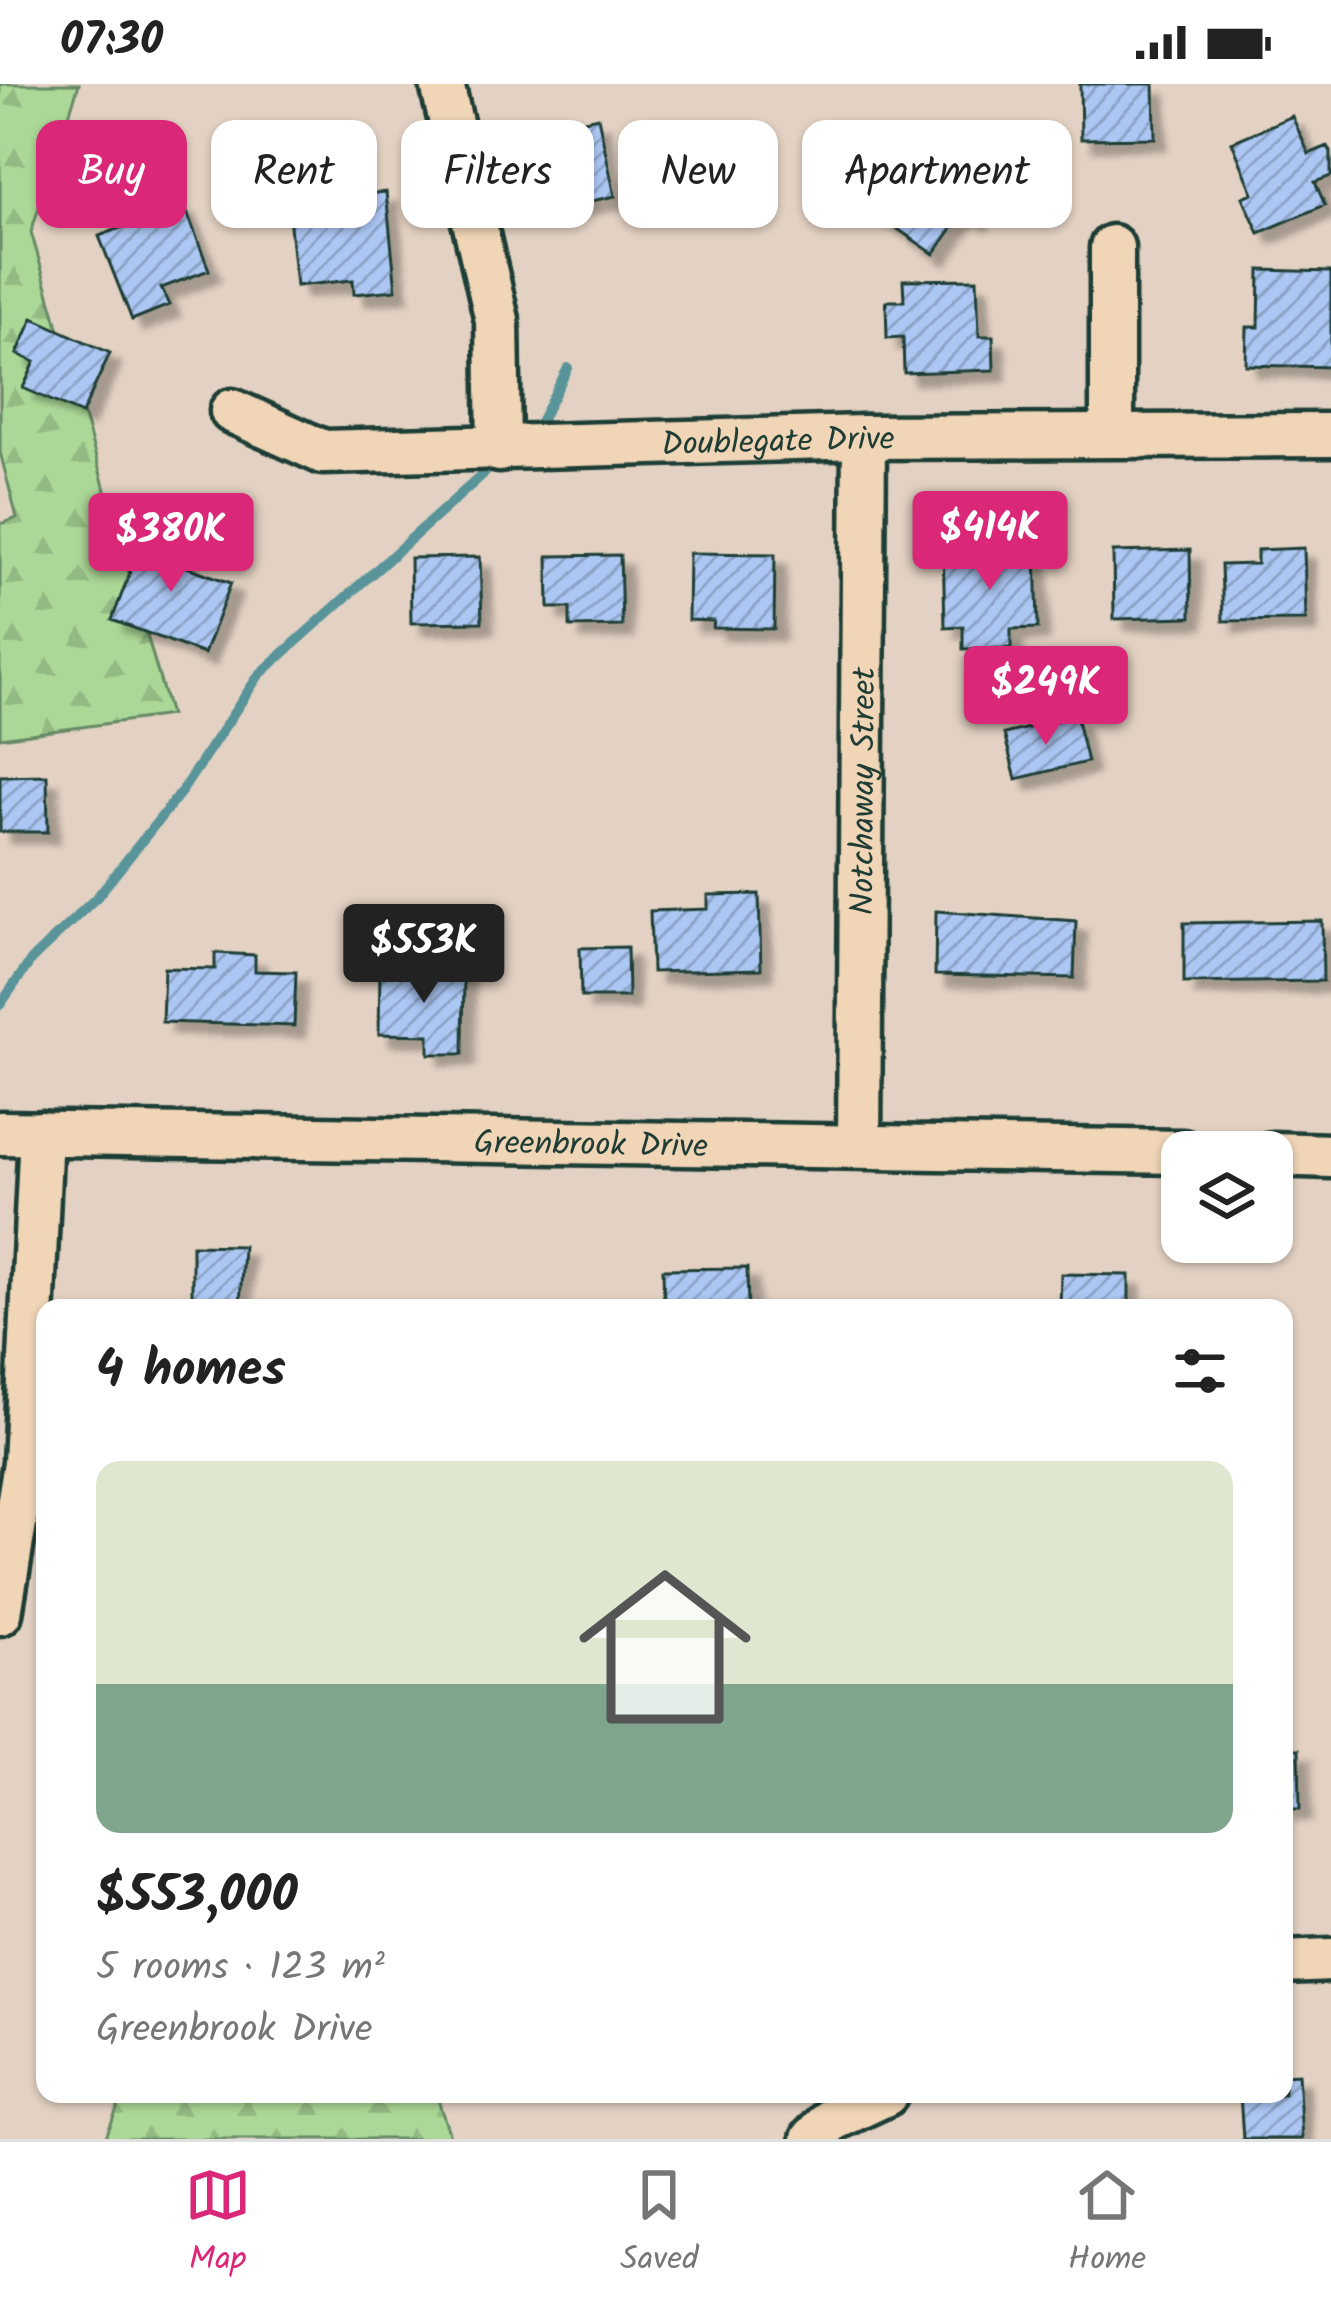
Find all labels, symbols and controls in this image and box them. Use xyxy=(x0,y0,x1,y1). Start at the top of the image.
text: 07:30 xyxy=(60,6,163,78)
chip: Buy xyxy=(36,120,187,228)
chip: Rent xyxy=(211,120,377,228)
chip: Filters xyxy=(401,120,594,228)
chip: New xyxy=(618,120,778,228)
chip: Apartment xyxy=(802,120,1072,228)
street label: Doublegate Drive xyxy=(661,414,895,473)
pin: $414K xyxy=(906,491,1074,593)
pin: $380K xyxy=(87,493,255,595)
text: $414K xyxy=(940,499,1040,561)
text: $380K xyxy=(116,501,226,563)
pin: $249K xyxy=(962,646,1130,748)
text: $249K xyxy=(991,654,1101,716)
street label: Notchaway Street xyxy=(838,666,892,915)
pin: $553K xyxy=(340,904,508,1006)
text: $553K xyxy=(370,912,478,974)
street label: Greenbrook Drive xyxy=(473,1118,709,1174)
map controls xyxy=(1161,1131,1293,1263)
button: layers xyxy=(1161,1131,1293,1263)
text: 4 homes xyxy=(96,1331,286,1412)
icon: filters xyxy=(1167,1338,1233,1404)
icon: home xyxy=(557,1539,773,1755)
text: $553,000 xyxy=(96,1857,298,1938)
text: 5 rooms · 123 m² xyxy=(96,1938,385,2000)
text: Greenbrook Drive xyxy=(96,2000,373,2062)
tab: Map xyxy=(185,2162,251,2287)
tab: Saved xyxy=(620,2162,699,2287)
tab: Home xyxy=(1068,2162,1146,2287)

